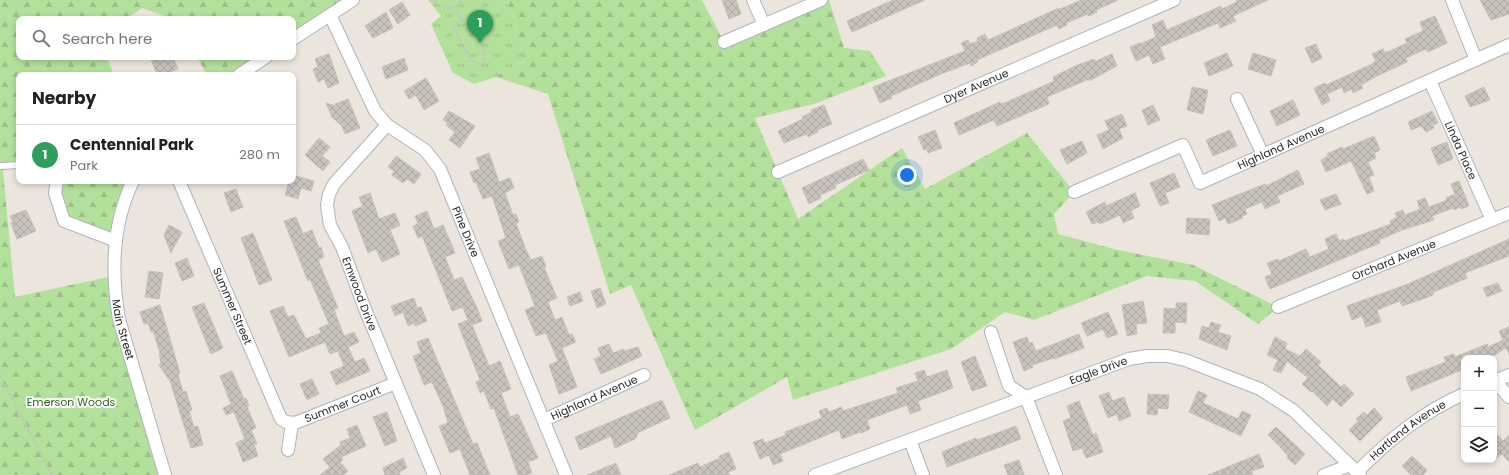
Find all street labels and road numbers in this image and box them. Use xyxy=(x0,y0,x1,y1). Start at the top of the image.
street label: Dyer Avenue xyxy=(941,65,1011,107)
street label: Linda Place xyxy=(1441,119,1481,182)
street label: Highland Avenue xyxy=(1235,120,1327,173)
street label: Pine Drive xyxy=(448,204,483,260)
street label: Orchard Avenue xyxy=(1349,235,1439,284)
street label: Emwood Drive xyxy=(338,255,381,333)
street label: Summer Street xyxy=(209,265,256,347)
street label: Main Street xyxy=(108,298,139,362)
street label: Eagle Drive xyxy=(1067,352,1130,388)
street label: Highland Avenue xyxy=(548,371,640,424)
street label: Summer Court xyxy=(302,382,383,426)
street label: Hartland Avenue xyxy=(1366,396,1449,464)

